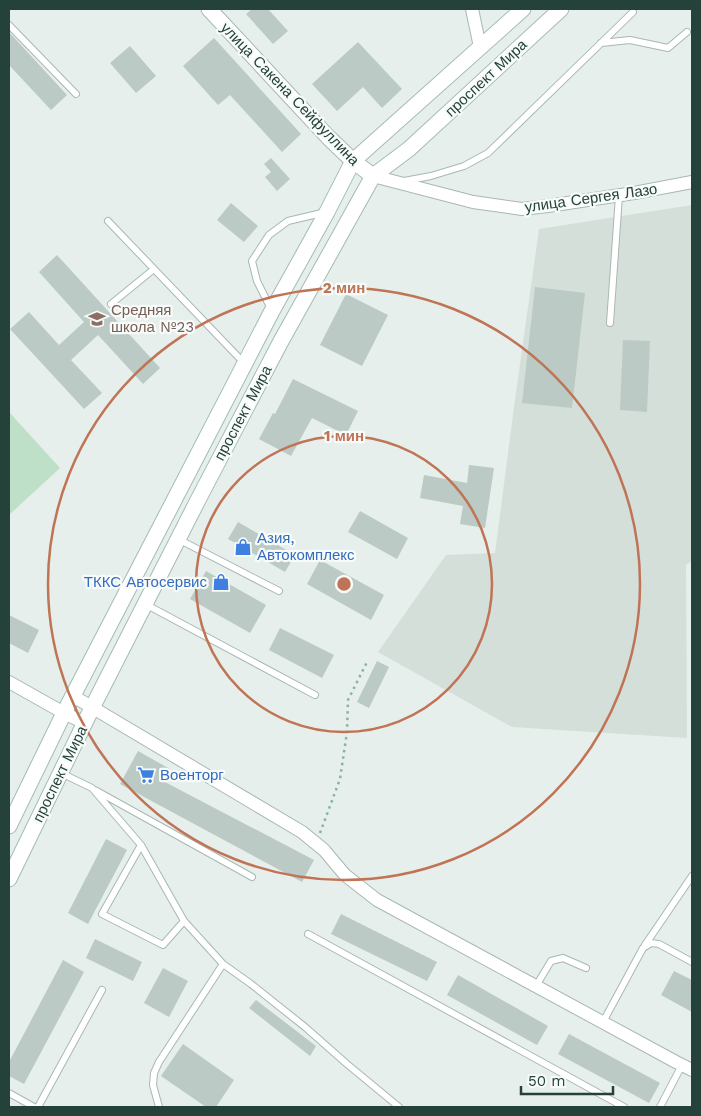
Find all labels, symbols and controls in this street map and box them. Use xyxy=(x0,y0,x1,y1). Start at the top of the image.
street label: улица Сакена Сейфуллина xyxy=(217,19,364,170)
street label: проспект Мира xyxy=(441,35,531,120)
street label: улица Сергея Лазо xyxy=(524,180,658,216)
text: 2 мин xyxy=(323,279,365,297)
place label: Средняя школа №23 xyxy=(111,301,194,336)
school or university icon: Средняя школа №23 xyxy=(87,309,107,329)
street label: проспект Мира xyxy=(210,362,276,464)
text: 1 мин xyxy=(324,427,364,445)
place label: Азия, Автокомплекс xyxy=(257,529,355,564)
shop icon: Азия, Автокомплекс xyxy=(233,537,253,557)
shop icon: ТККС Автосервис xyxy=(211,572,231,592)
place label: ТККС Автосервис xyxy=(84,573,207,591)
centre of rings xyxy=(335,575,353,593)
street label: проспект Мира xyxy=(29,722,91,825)
supermarket icon: Военторг xyxy=(136,765,156,785)
place label: Военторг xyxy=(160,766,224,784)
scale bar xyxy=(521,1064,614,1096)
text: 50 m xyxy=(528,1072,565,1090)

